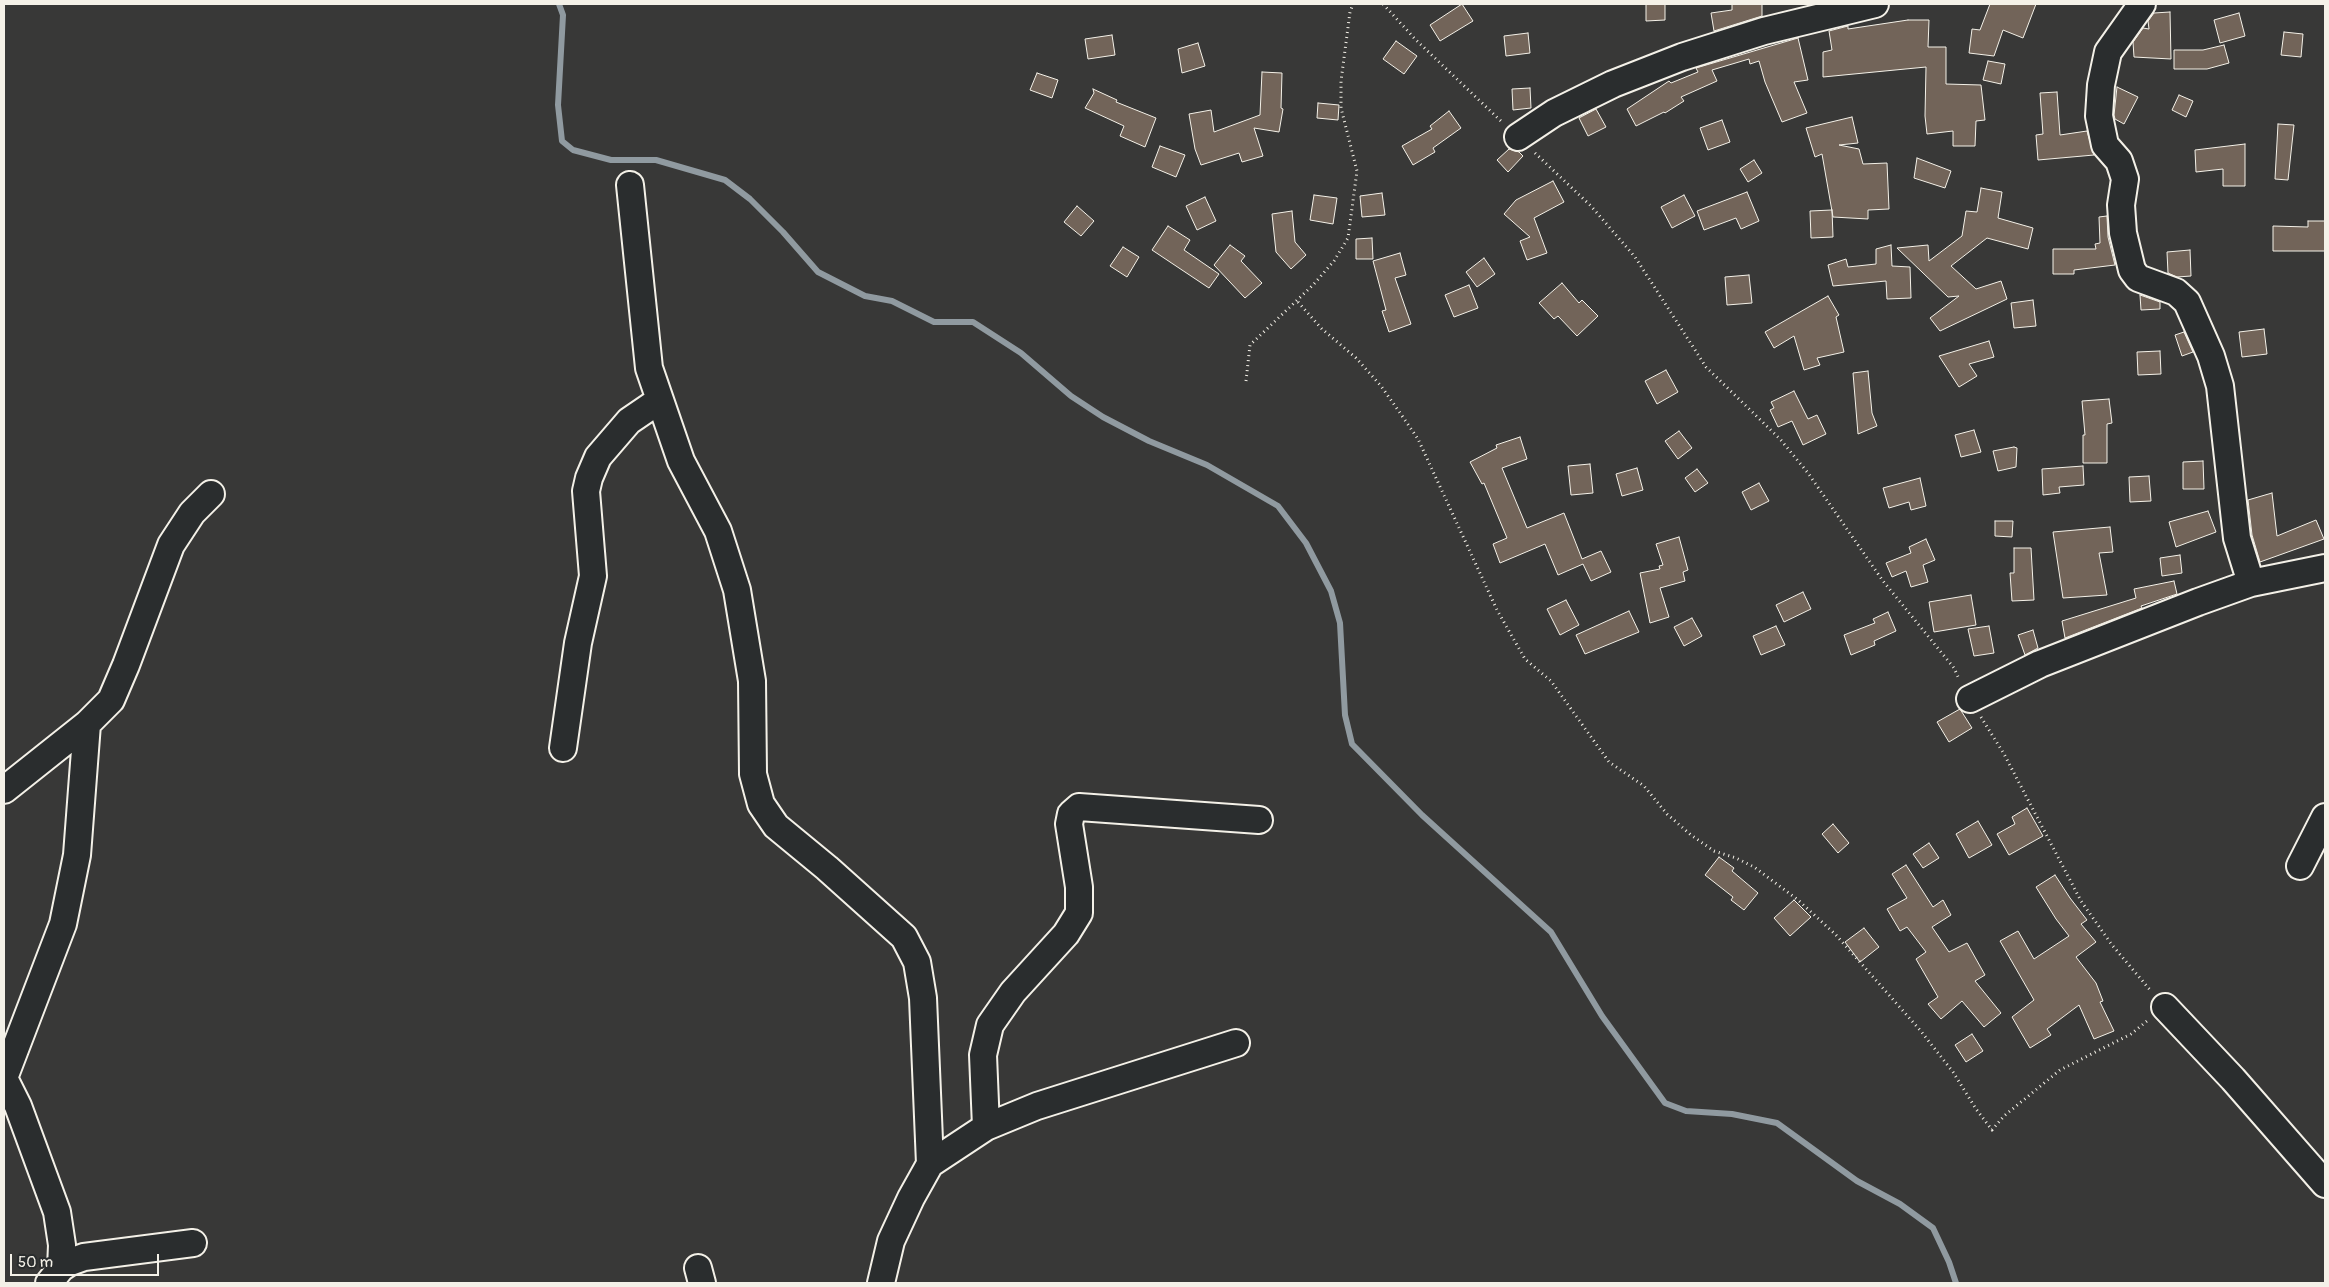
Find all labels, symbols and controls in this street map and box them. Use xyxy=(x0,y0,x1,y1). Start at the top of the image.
scale bar xyxy=(12,1244,161,1276)
text: 50 m xyxy=(18,1253,53,1272)

